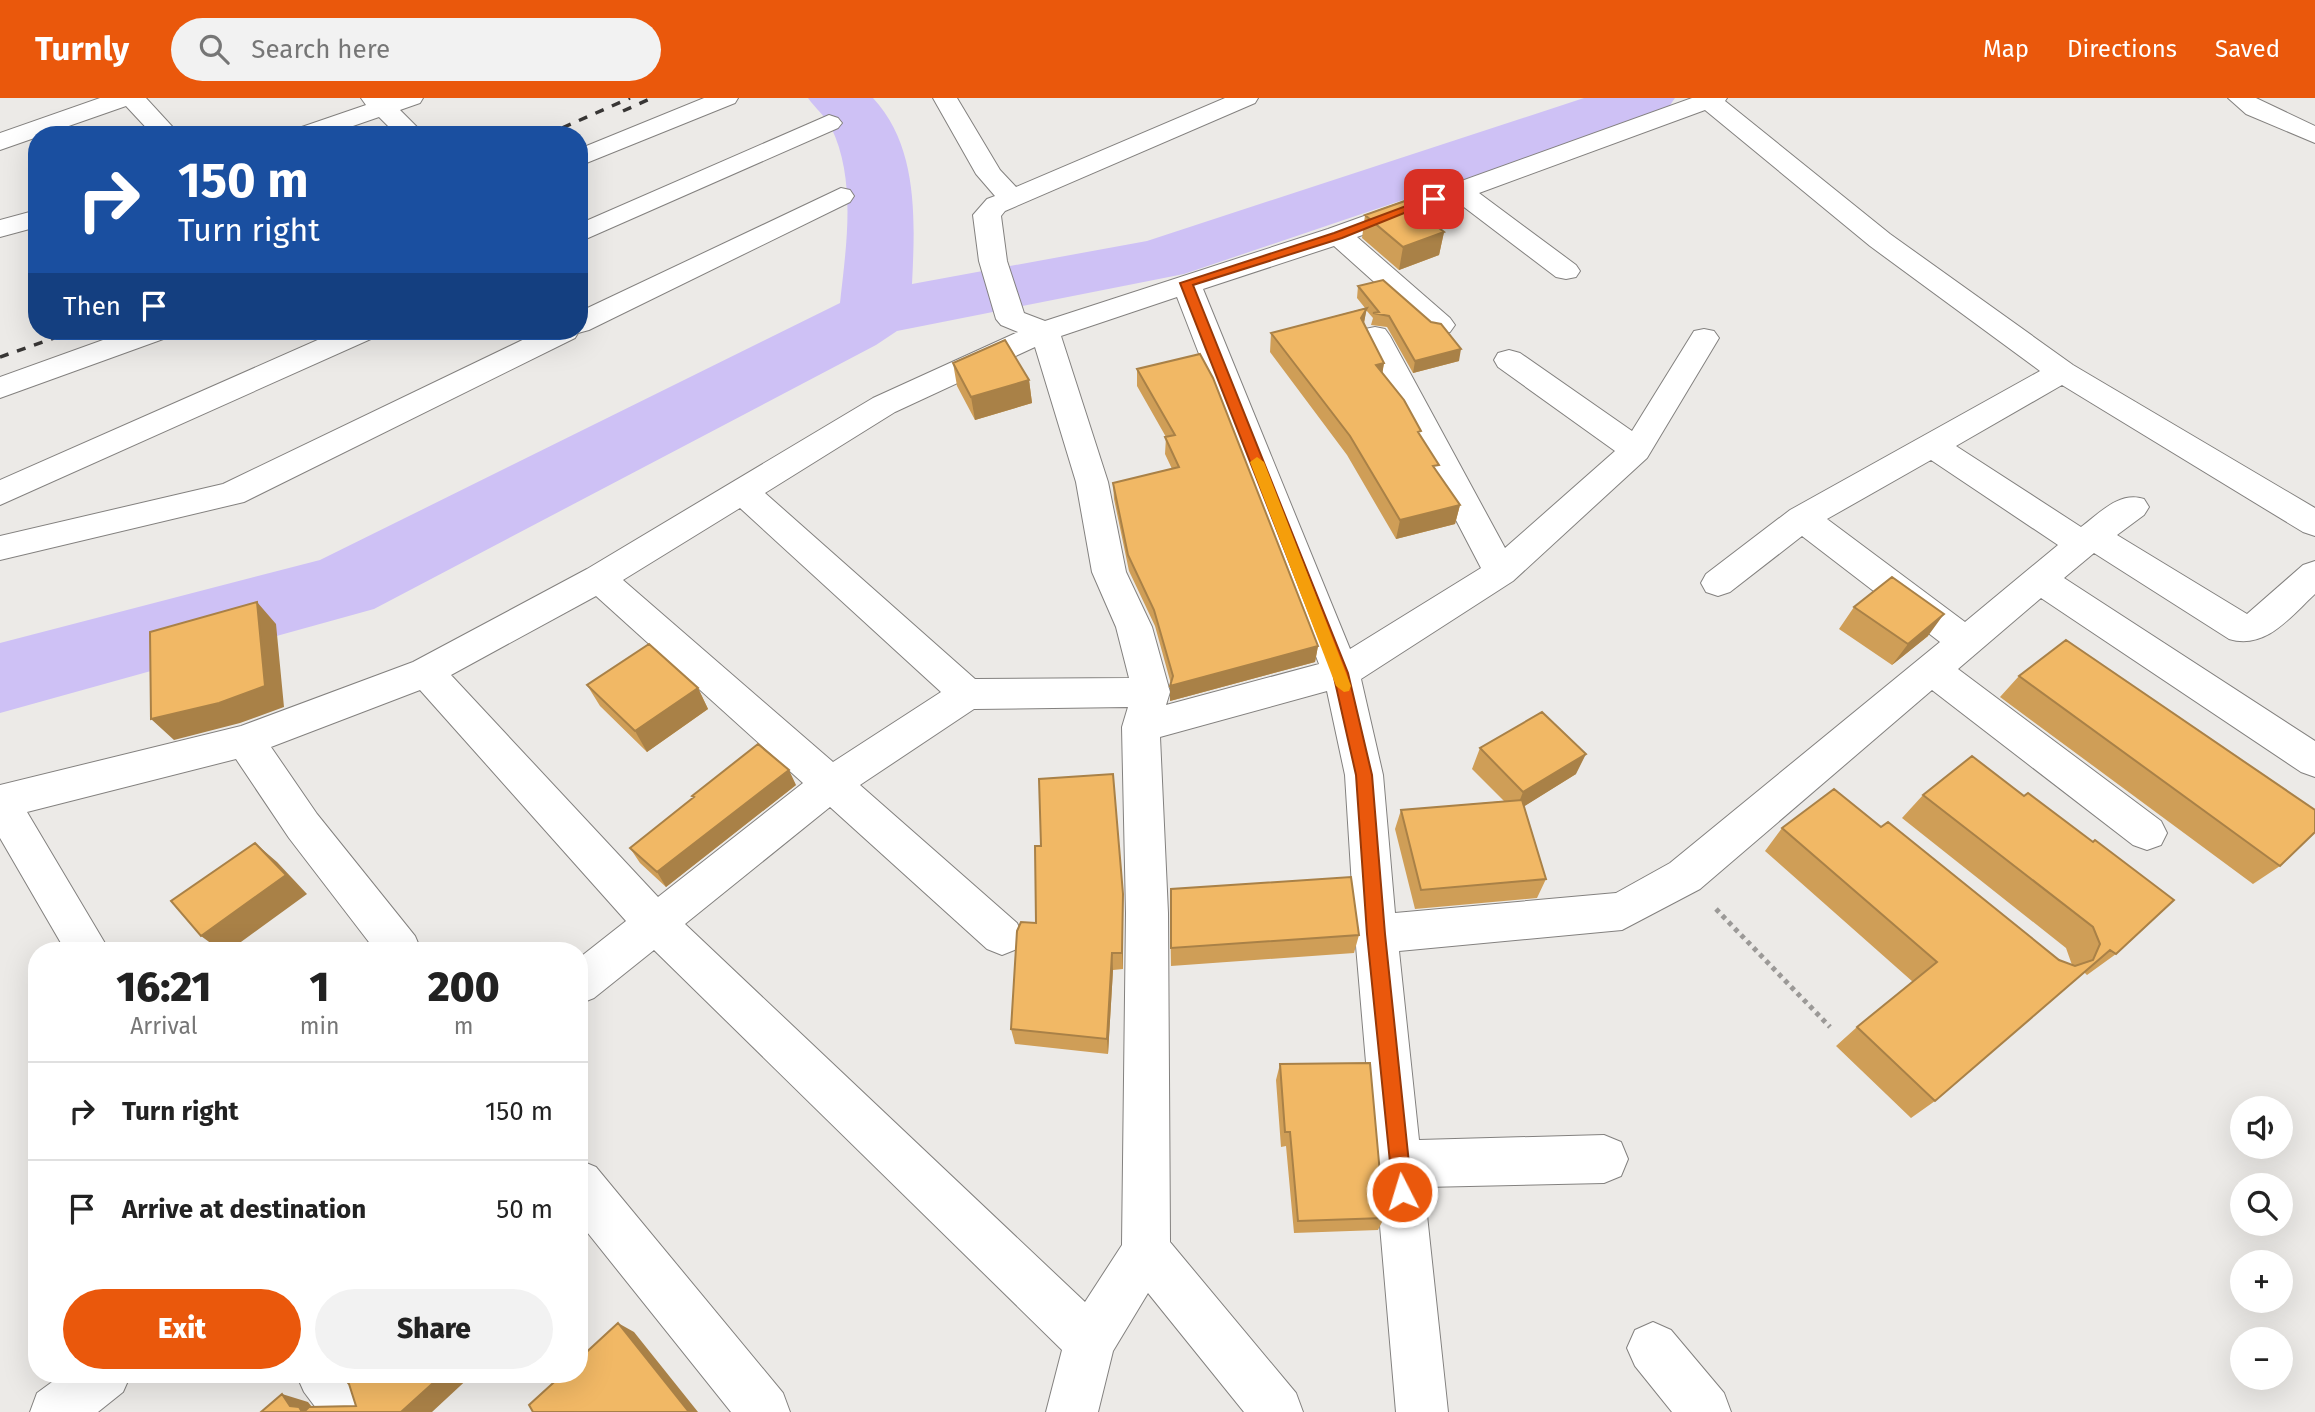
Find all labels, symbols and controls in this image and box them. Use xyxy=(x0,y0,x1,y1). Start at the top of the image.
search box xyxy=(171,18,661,81)
text: Turnly xyxy=(35,29,129,69)
icon: search xyxy=(195,30,233,68)
text: Search here xyxy=(251,34,390,65)
text: Map xyxy=(1983,35,2029,63)
text: Directions xyxy=(2067,35,2177,63)
text: Saved xyxy=(2215,35,2280,63)
text: 150 m xyxy=(178,151,309,210)
icon: right xyxy=(63,154,154,245)
pin xyxy=(1404,169,1464,229)
icon: arrive xyxy=(1415,180,1453,218)
text: Turn right xyxy=(178,211,320,249)
icon: arrive xyxy=(135,287,173,325)
text: Then xyxy=(63,291,121,322)
text: 16:21 xyxy=(116,962,211,1012)
text: 1 xyxy=(310,962,329,1012)
text: 200 xyxy=(428,962,500,1012)
text: Arrival xyxy=(130,1012,198,1040)
text: min xyxy=(300,1012,339,1040)
text: m xyxy=(454,1012,474,1040)
icon: right xyxy=(63,1092,101,1130)
text: Turn right xyxy=(122,1096,239,1127)
text: 150 m xyxy=(485,1096,553,1127)
map controls xyxy=(2230,1096,2293,1390)
button: sound xyxy=(2230,1096,2293,1159)
position arrow xyxy=(1365,1155,1439,1229)
button: search xyxy=(2230,1173,2293,1236)
icon: arrive xyxy=(63,1190,101,1228)
text: Arrive at destination xyxy=(122,1194,366,1225)
text: 50 m xyxy=(496,1194,553,1225)
button: + xyxy=(2230,1250,2293,1313)
button: Exit xyxy=(63,1289,301,1369)
button: Share xyxy=(315,1289,553,1369)
button: − xyxy=(2230,1327,2293,1390)

